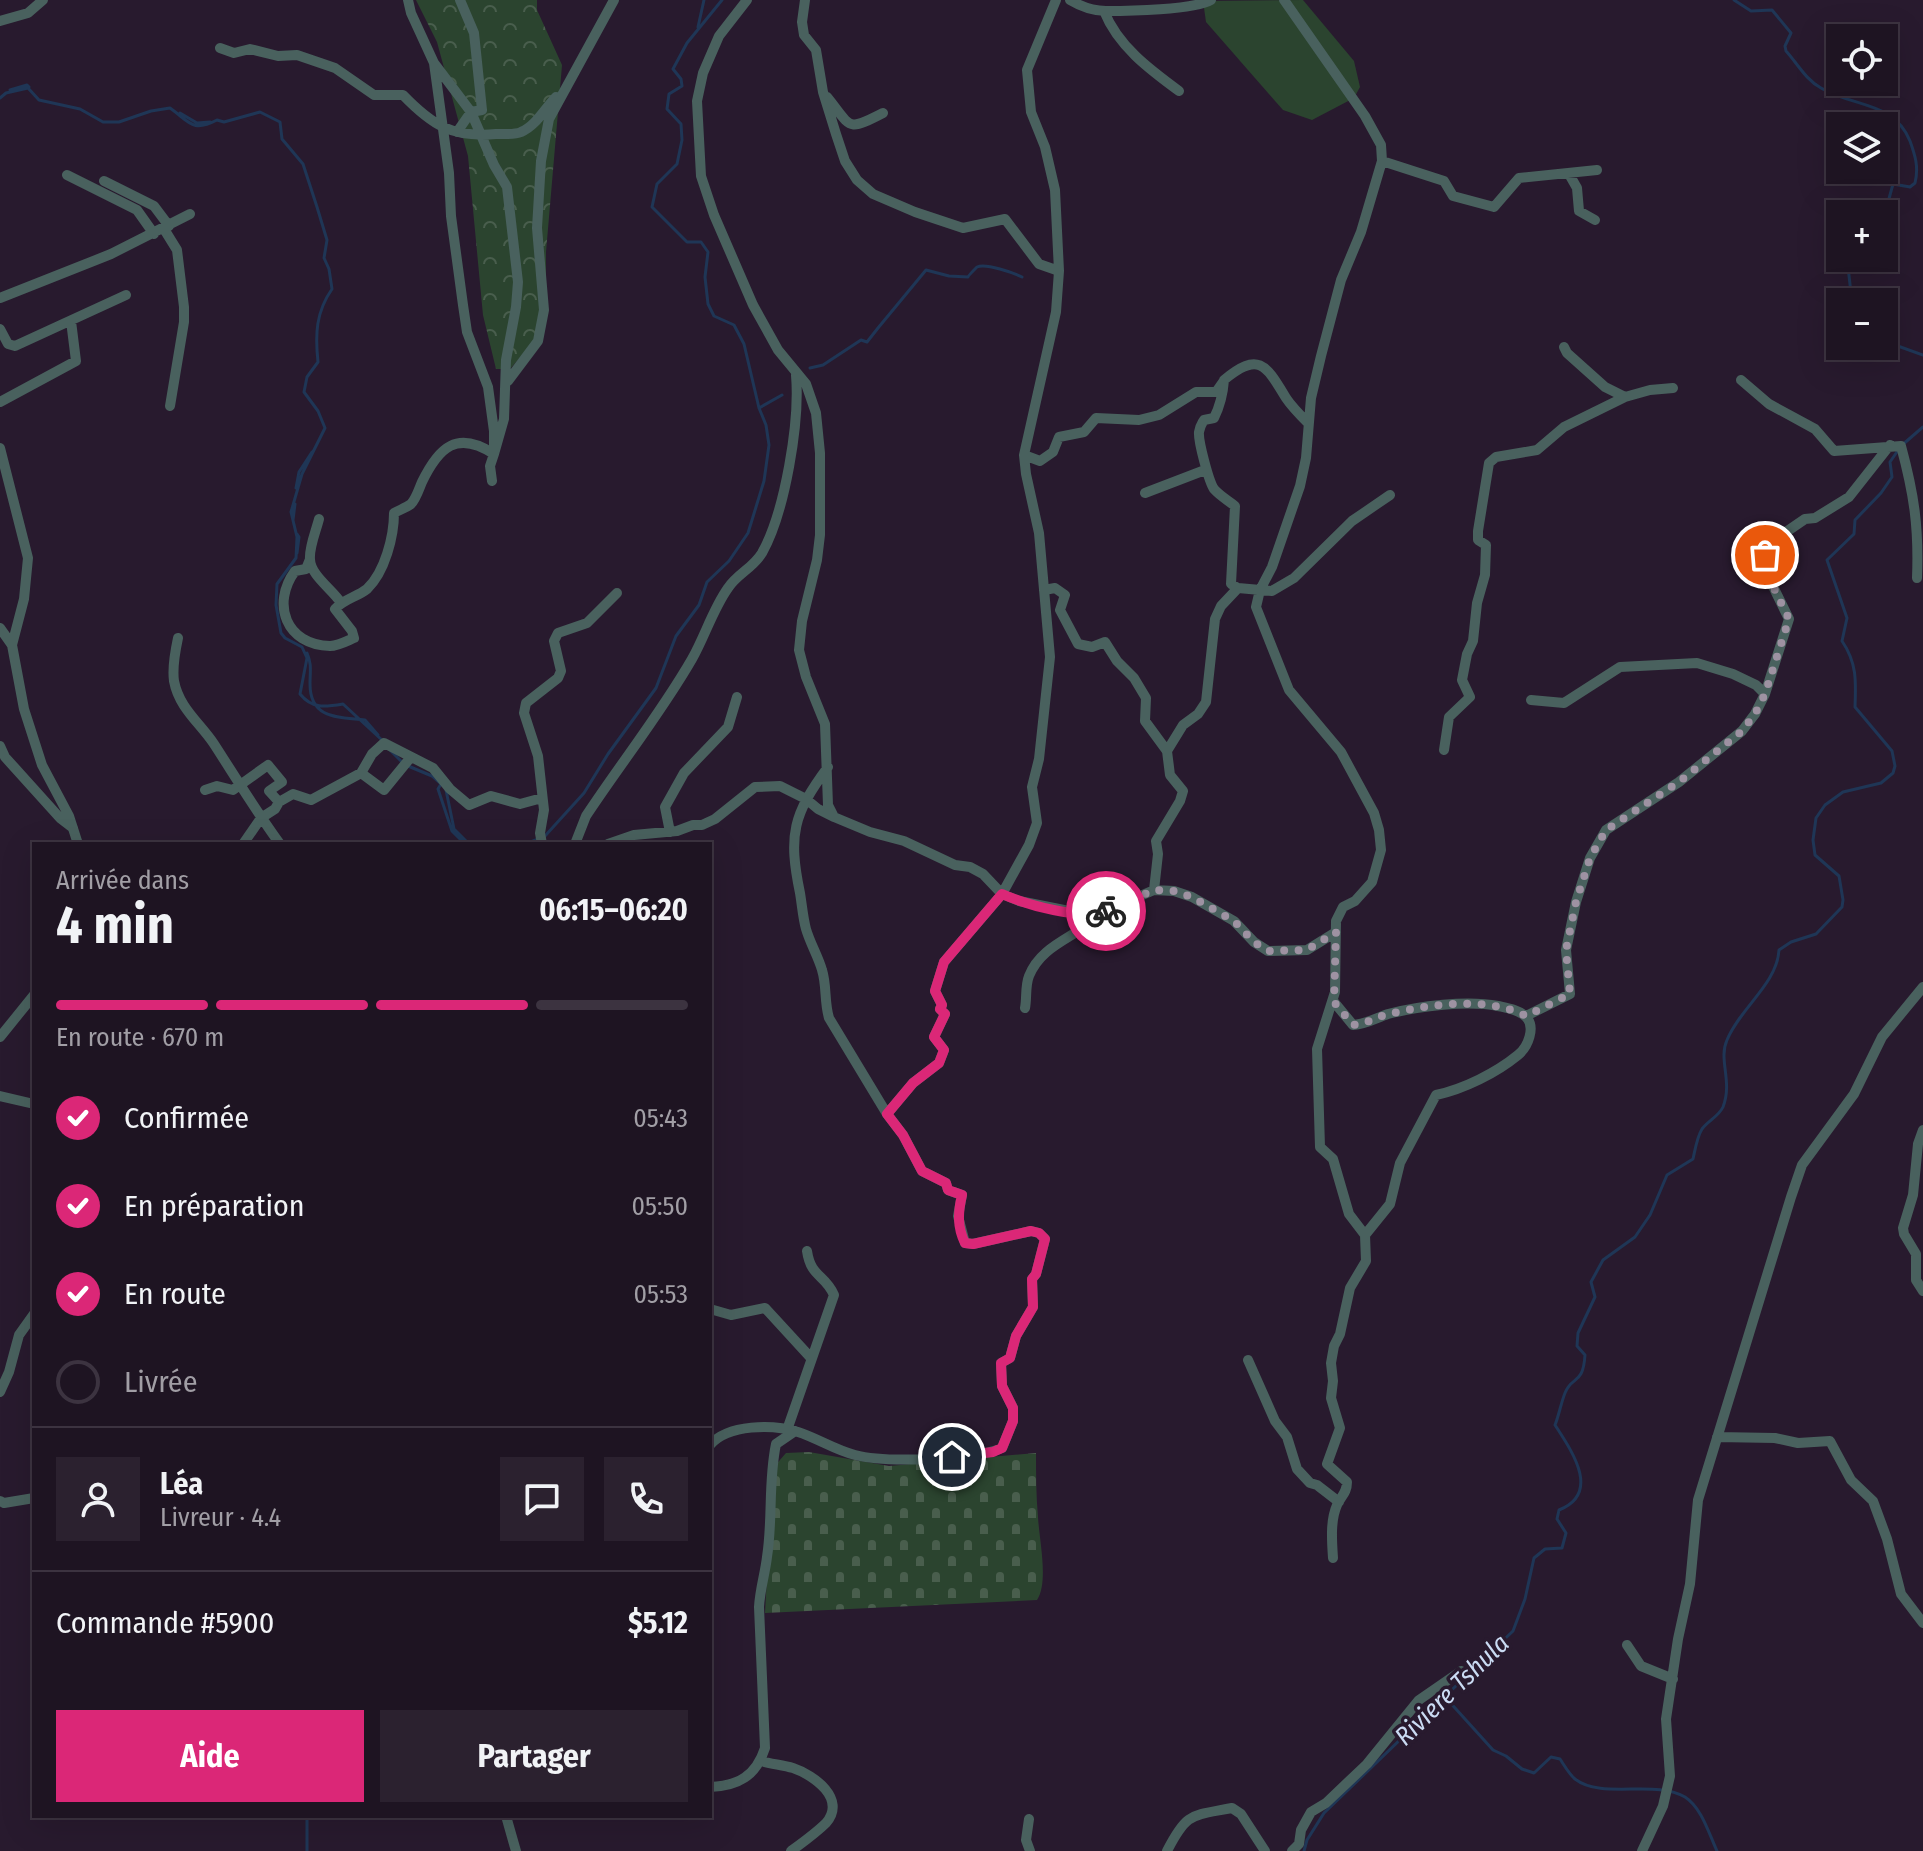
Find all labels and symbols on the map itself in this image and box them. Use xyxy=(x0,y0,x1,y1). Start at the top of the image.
pin xyxy=(1731,521,1799,589)
courier xyxy=(1066,871,1146,951)
pin xyxy=(918,1423,986,1491)
water label: Riviere Tshula xyxy=(1389,1628,1515,1752)

